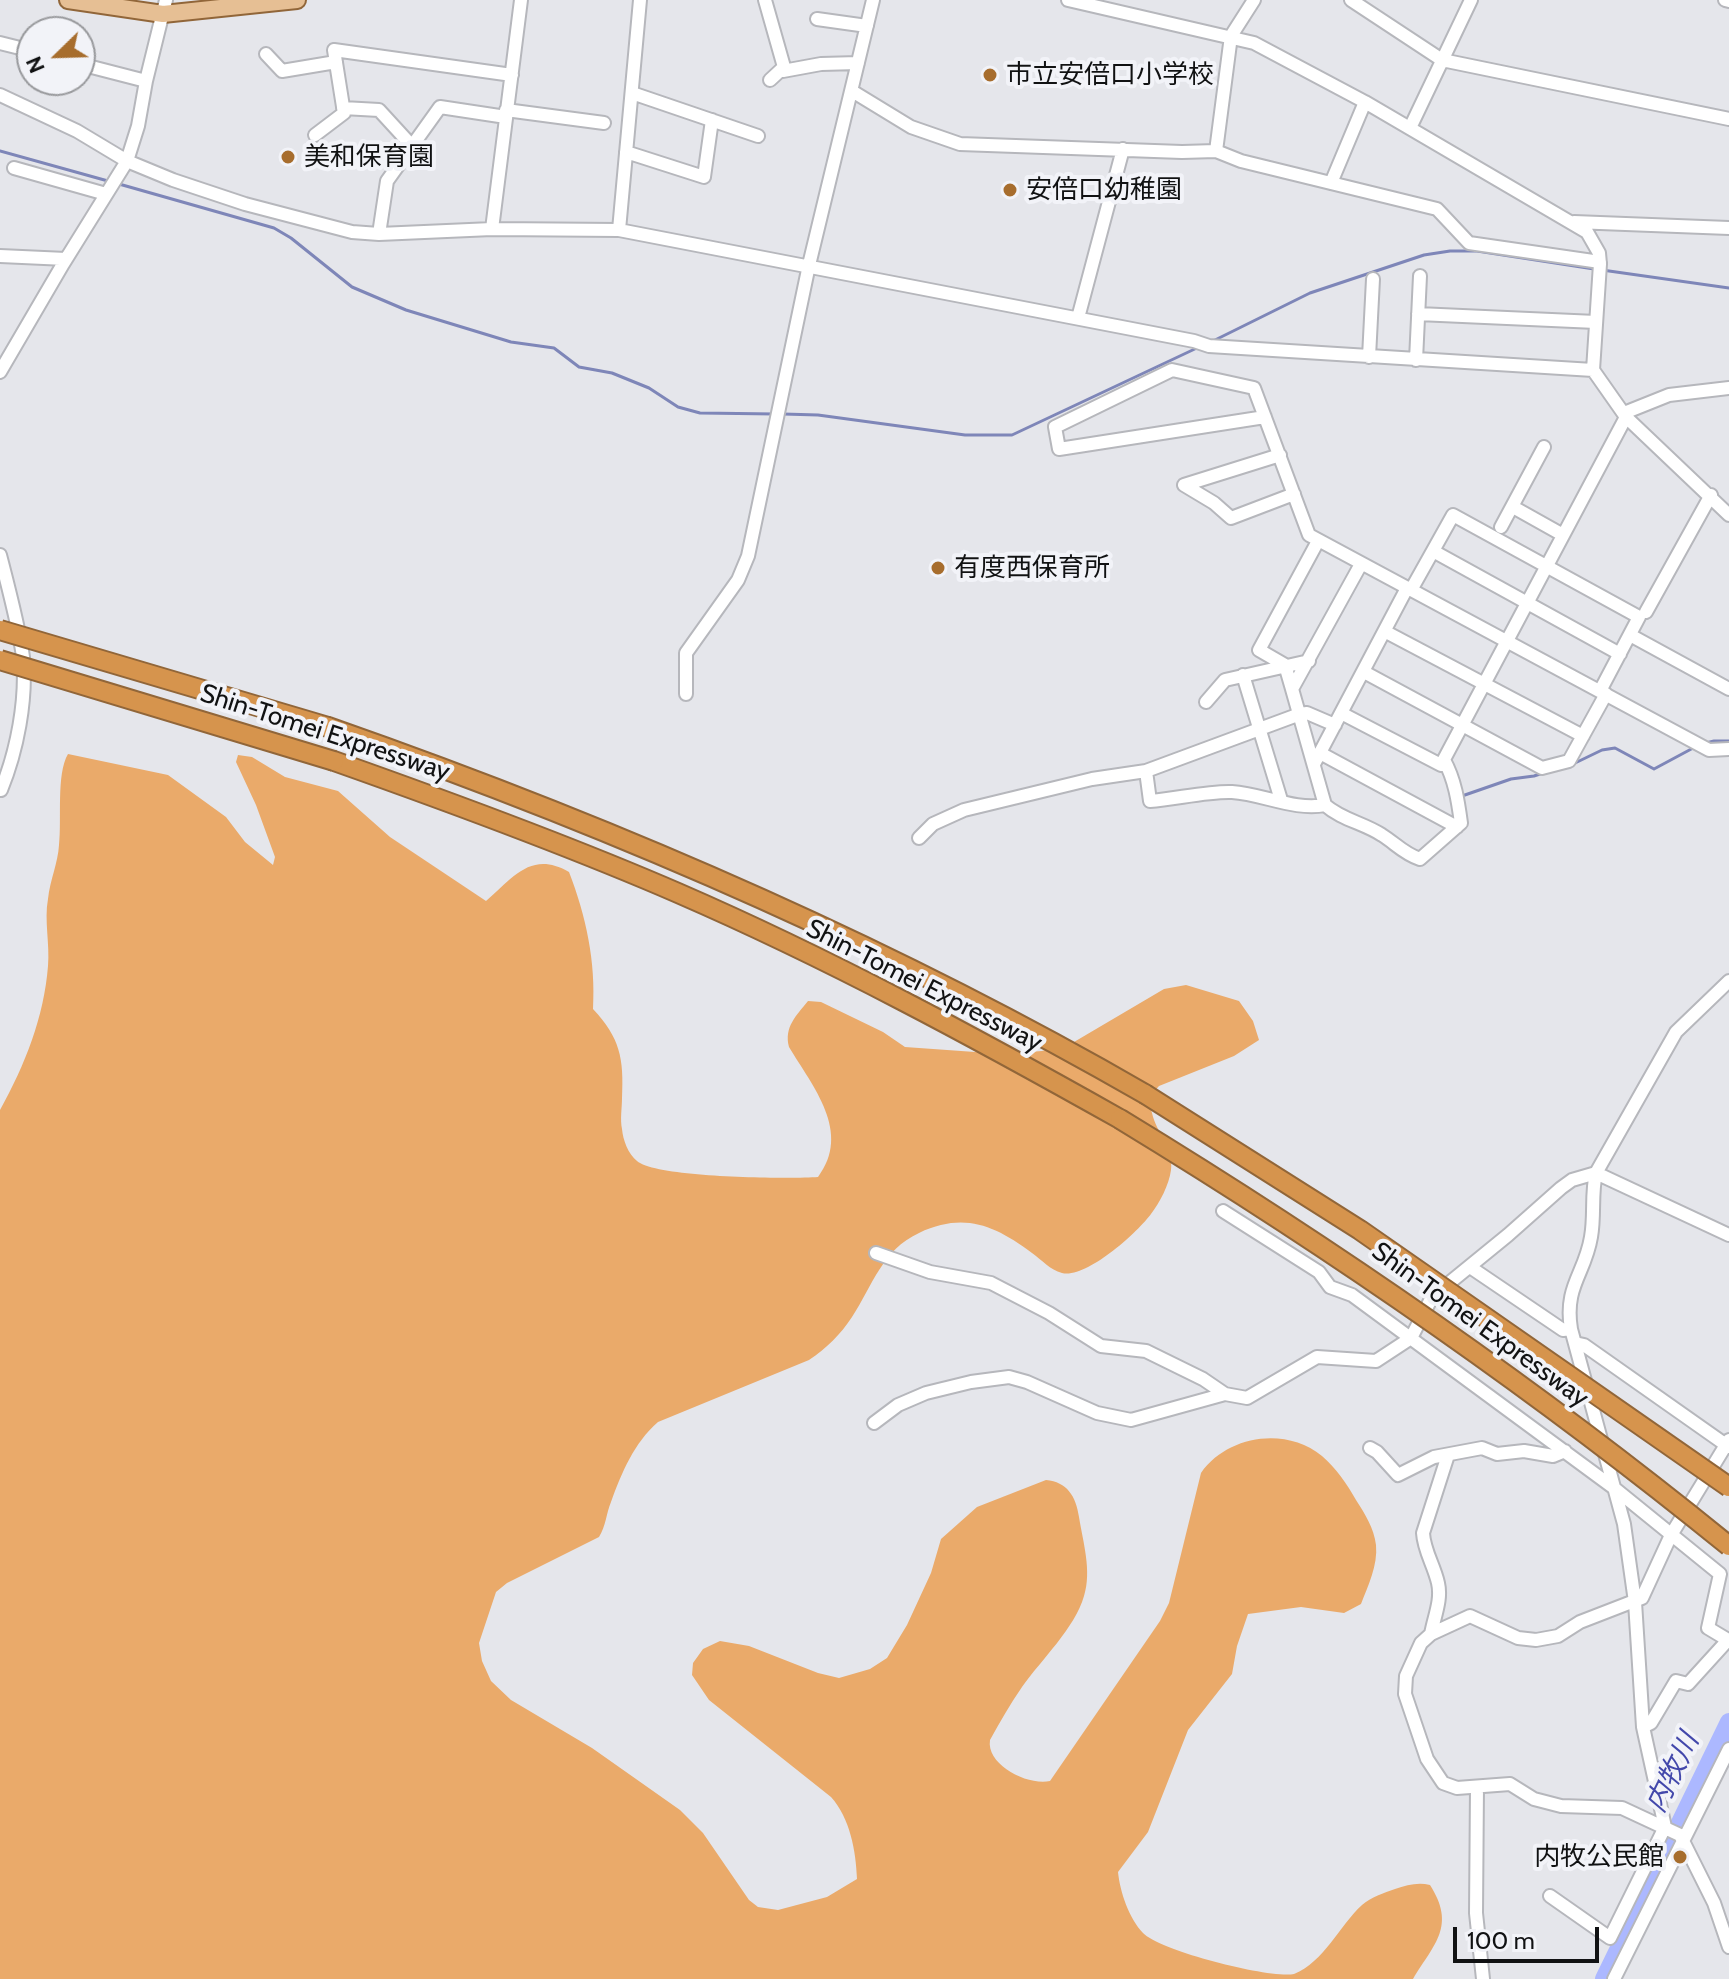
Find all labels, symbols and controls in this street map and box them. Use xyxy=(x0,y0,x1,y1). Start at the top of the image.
north arrow xyxy=(16,16,96,96)
text: N xyxy=(20,52,51,77)
place label: 市立安倍口小学校 xyxy=(1006,59,1214,91)
marker: 市立安倍口小学校 xyxy=(981,66,999,84)
place label: 美和保育園 xyxy=(304,141,434,173)
marker: 美和保育園 xyxy=(279,148,297,166)
place label: 安倍口幼稚園 xyxy=(1026,174,1182,206)
marker: 安倍口幼稚園 xyxy=(1001,181,1019,199)
place label: 有度西保育所 xyxy=(954,552,1110,584)
marker: 有度西保育所 xyxy=(929,559,947,577)
street label: Shin-Tomei Expressway xyxy=(196,678,454,788)
street label: Shin-Tomei Expressway xyxy=(801,913,1047,1059)
street label: Shin-Tomei Expressway xyxy=(1365,1236,1595,1414)
water label: 内牧川 xyxy=(1639,1728,1707,1818)
place label: 内牧公民館 xyxy=(1534,1841,1664,1873)
marker: 内牧公民館 xyxy=(1671,1848,1689,1866)
scale bar xyxy=(1457,1911,1603,1961)
text: 100 m xyxy=(1467,1926,1535,1955)

